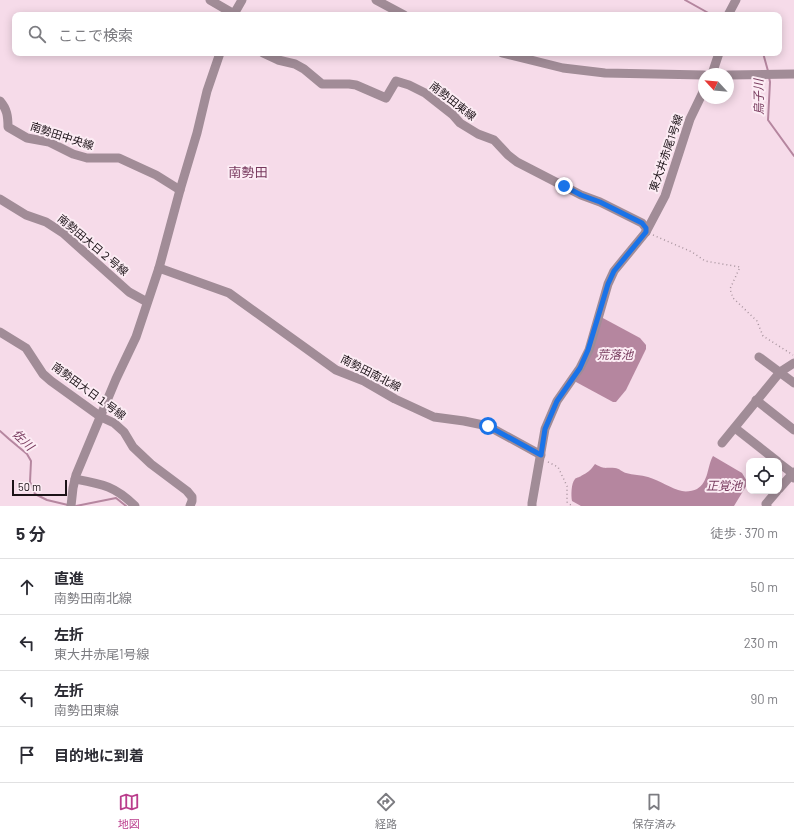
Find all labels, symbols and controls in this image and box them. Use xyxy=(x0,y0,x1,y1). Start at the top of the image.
search box xyxy=(12,12,782,56)
icon: search xyxy=(26,23,48,45)
text: ここで検索 xyxy=(58,26,133,44)
north arrow xyxy=(698,68,734,104)
water label: 烏子川 xyxy=(751,77,765,115)
street label: 南勢田東線 xyxy=(428,79,479,123)
street label: 東大井赤尾1号線 xyxy=(646,112,685,193)
street label: 南勢田中央線 xyxy=(29,119,96,152)
district label: 南勢田 xyxy=(228,164,268,180)
route end xyxy=(555,177,573,195)
street label: 南勢田大日２号線 xyxy=(55,211,131,278)
water label: 荒落池 xyxy=(597,347,634,361)
street label: 南勢田南北線 xyxy=(339,352,404,393)
street label: 南勢田大日１号線 xyxy=(50,359,129,422)
route start xyxy=(479,417,497,435)
water label: 佐川 xyxy=(10,426,39,454)
map controls xyxy=(746,458,782,494)
button: locate xyxy=(746,458,782,494)
scale bar xyxy=(12,478,67,497)
water label: 正覚池 xyxy=(706,478,743,492)
text: 50 m xyxy=(18,480,41,493)
text: 5 分 xyxy=(16,523,46,543)
text: 徒歩 · 370 m xyxy=(711,525,778,541)
text: 直進 xyxy=(54,569,84,587)
icon: ahead xyxy=(16,576,38,598)
text: 50 m xyxy=(751,579,778,595)
text: 南勢田南北線 xyxy=(54,590,132,606)
text: 左折 xyxy=(54,625,84,643)
icon: left xyxy=(16,632,38,654)
text: 230 m xyxy=(744,635,778,651)
text: 東大井赤尾1号線 xyxy=(54,646,150,662)
text: 左折 xyxy=(54,681,84,699)
icon: left xyxy=(16,688,38,710)
text: 90 m xyxy=(751,691,778,707)
text: 南勢田東線 xyxy=(54,702,119,718)
icon: arrive xyxy=(16,744,38,766)
text: 目的地に到着 xyxy=(54,746,144,764)
tab: 地図 xyxy=(118,791,140,831)
tab: 経路 xyxy=(375,791,397,831)
tab: 保存済み xyxy=(632,791,676,831)

